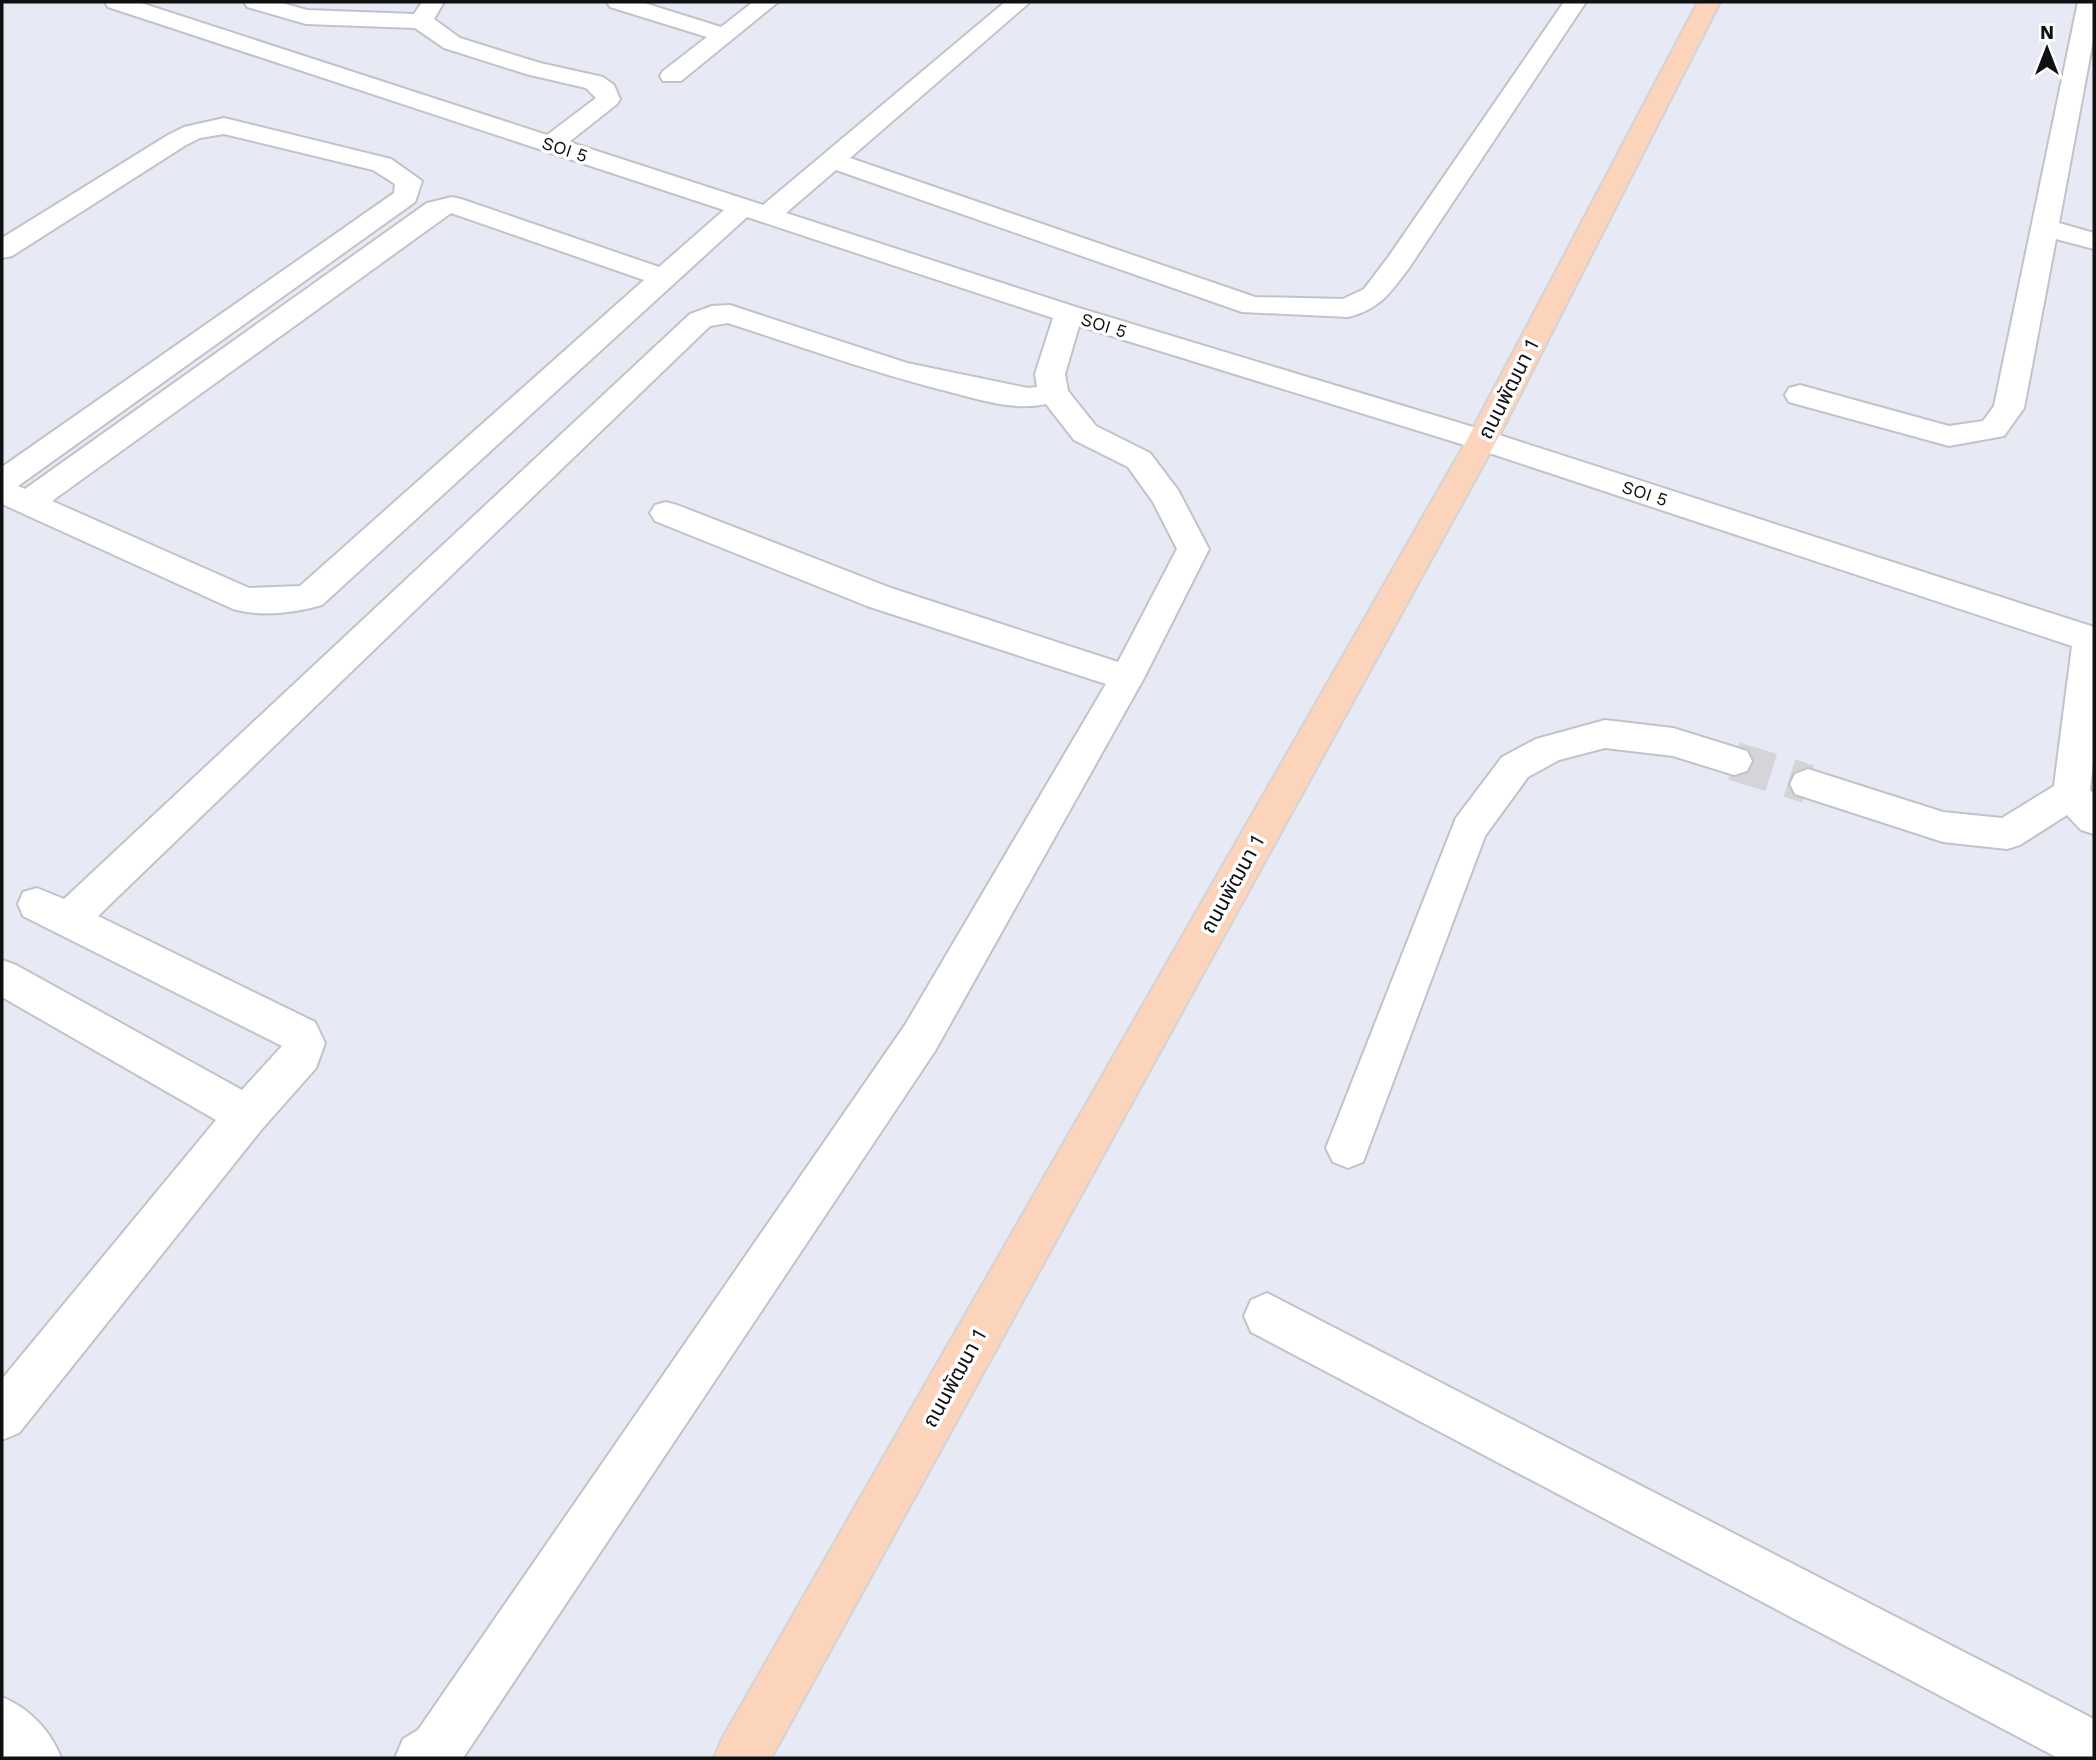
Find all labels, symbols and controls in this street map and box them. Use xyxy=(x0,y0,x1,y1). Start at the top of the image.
north arrow xyxy=(2012,14,2082,84)
text: N xyxy=(2040,21,2054,44)
street label: SOI 5 xyxy=(539,132,591,166)
street label: SOI 5 xyxy=(1078,308,1130,342)
street label: ถนนพัฒนา 1 xyxy=(1472,335,1544,443)
street label: SOI 5 xyxy=(1619,476,1671,510)
street label: ถนนพัฒนา 1 xyxy=(1195,831,1269,937)
street label: ถนนพัฒนา 1 xyxy=(917,1325,991,1431)

